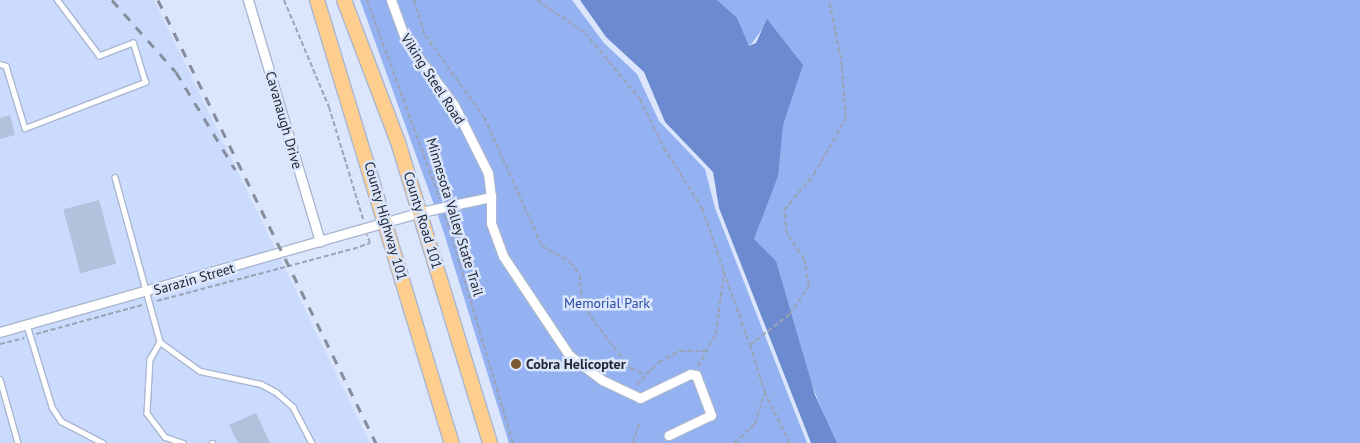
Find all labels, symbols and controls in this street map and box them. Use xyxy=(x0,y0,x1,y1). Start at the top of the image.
street label: Viking Steel Road xyxy=(397,31,469,127)
street label: Cavanaugh Drive xyxy=(262,69,306,171)
street label: Minnesota Valley State Trail xyxy=(423,135,487,299)
street label: County Highway 101 xyxy=(361,159,411,283)
street label: County Road 101 xyxy=(400,169,446,271)
street label: Sarazin Street xyxy=(152,259,236,299)
park label: Memorial Park xyxy=(564,295,650,311)
place label: Cobra Helicopter xyxy=(526,356,626,372)
marker: Cobra Helicopter xyxy=(510,358,522,370)

